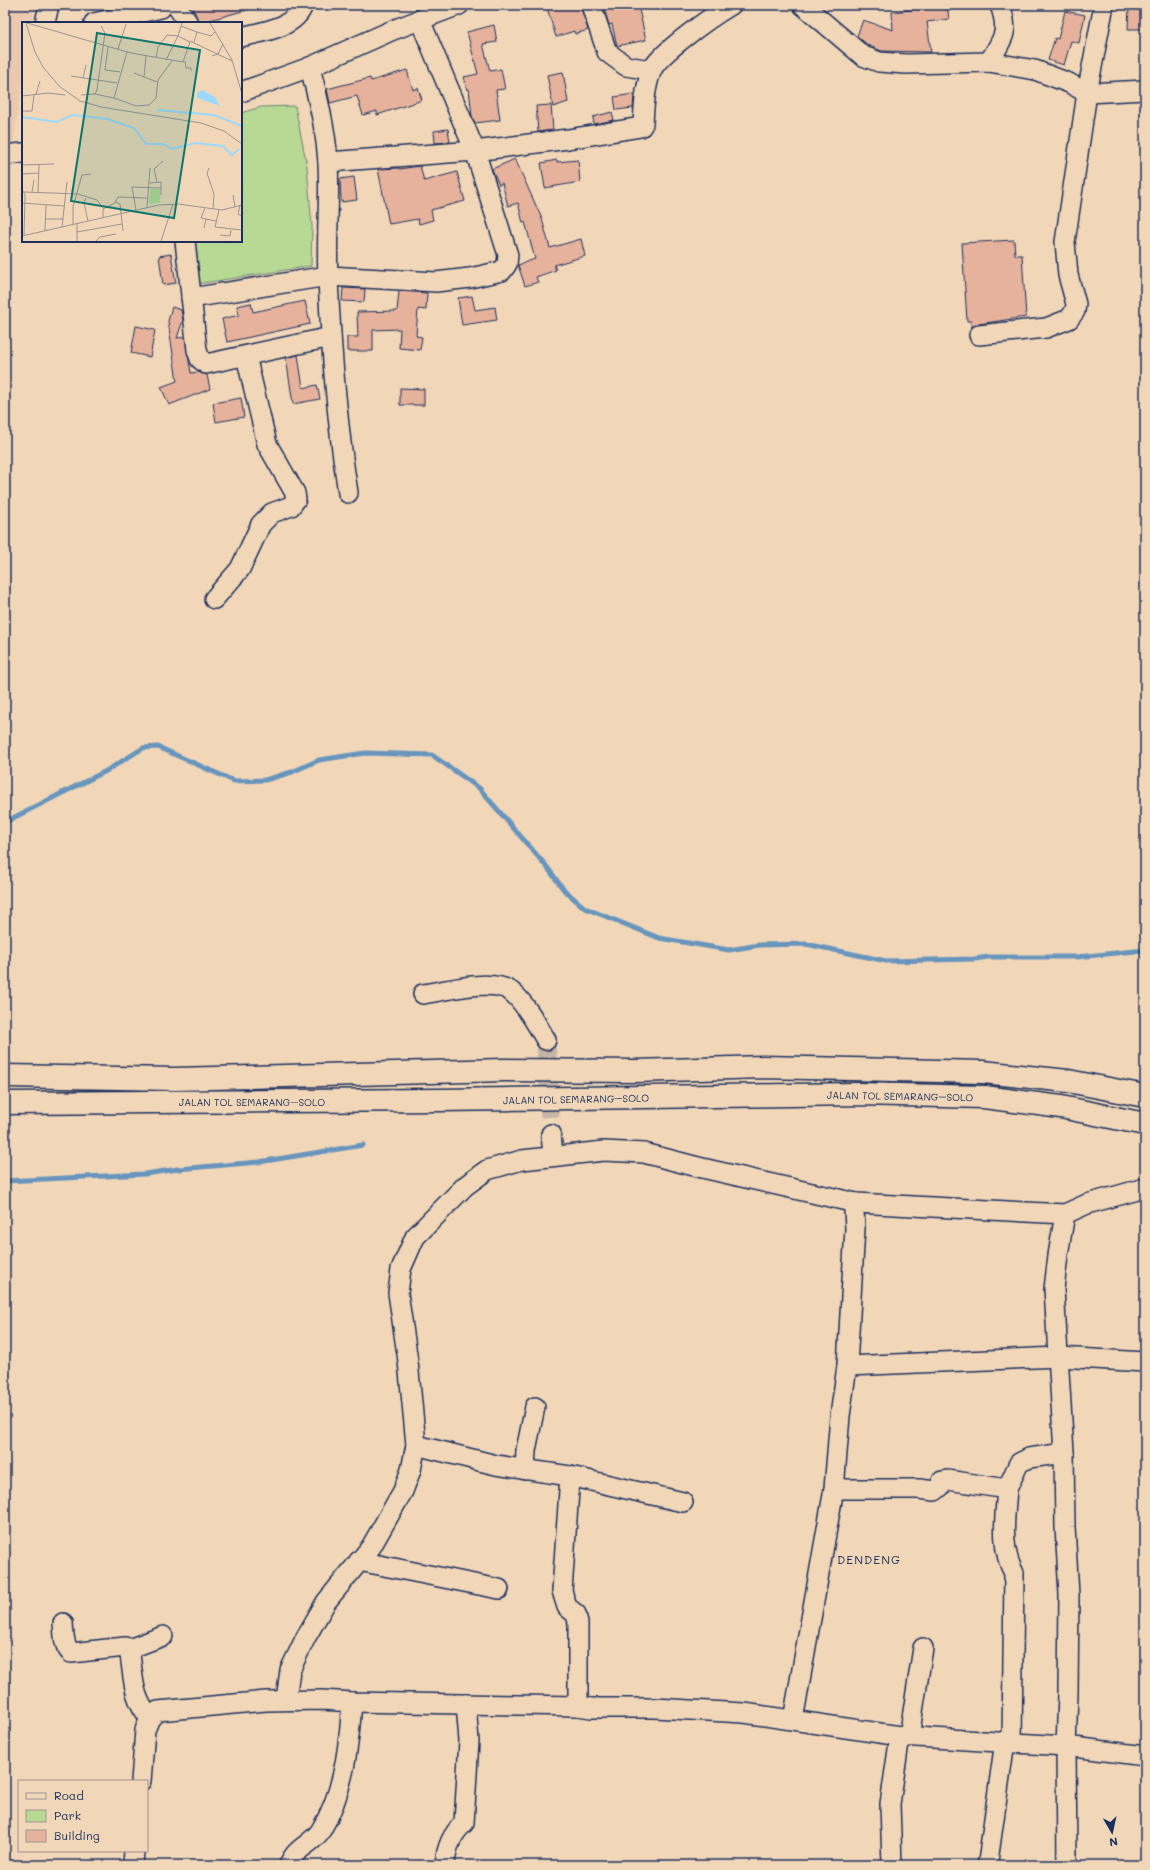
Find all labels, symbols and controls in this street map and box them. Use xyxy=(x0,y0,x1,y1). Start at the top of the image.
inset map xyxy=(22,22,242,242)
street label: JALAN TOL SEMARANG–SOLO xyxy=(827,1088,973,1104)
street label: JALAN TOL SEMARANG–SOLO xyxy=(503,1091,649,1107)
street label: JALAN TOL SEMARANG–SOLO xyxy=(179,1095,325,1109)
district label: DENDENG xyxy=(837,1551,901,1567)
legend xyxy=(18,1780,148,1852)
text: Road xyxy=(54,1787,84,1803)
text: Park xyxy=(54,1807,81,1823)
north arrow xyxy=(1092,1812,1132,1852)
text: Building xyxy=(54,1827,100,1843)
text: N xyxy=(1108,1834,1119,1850)

